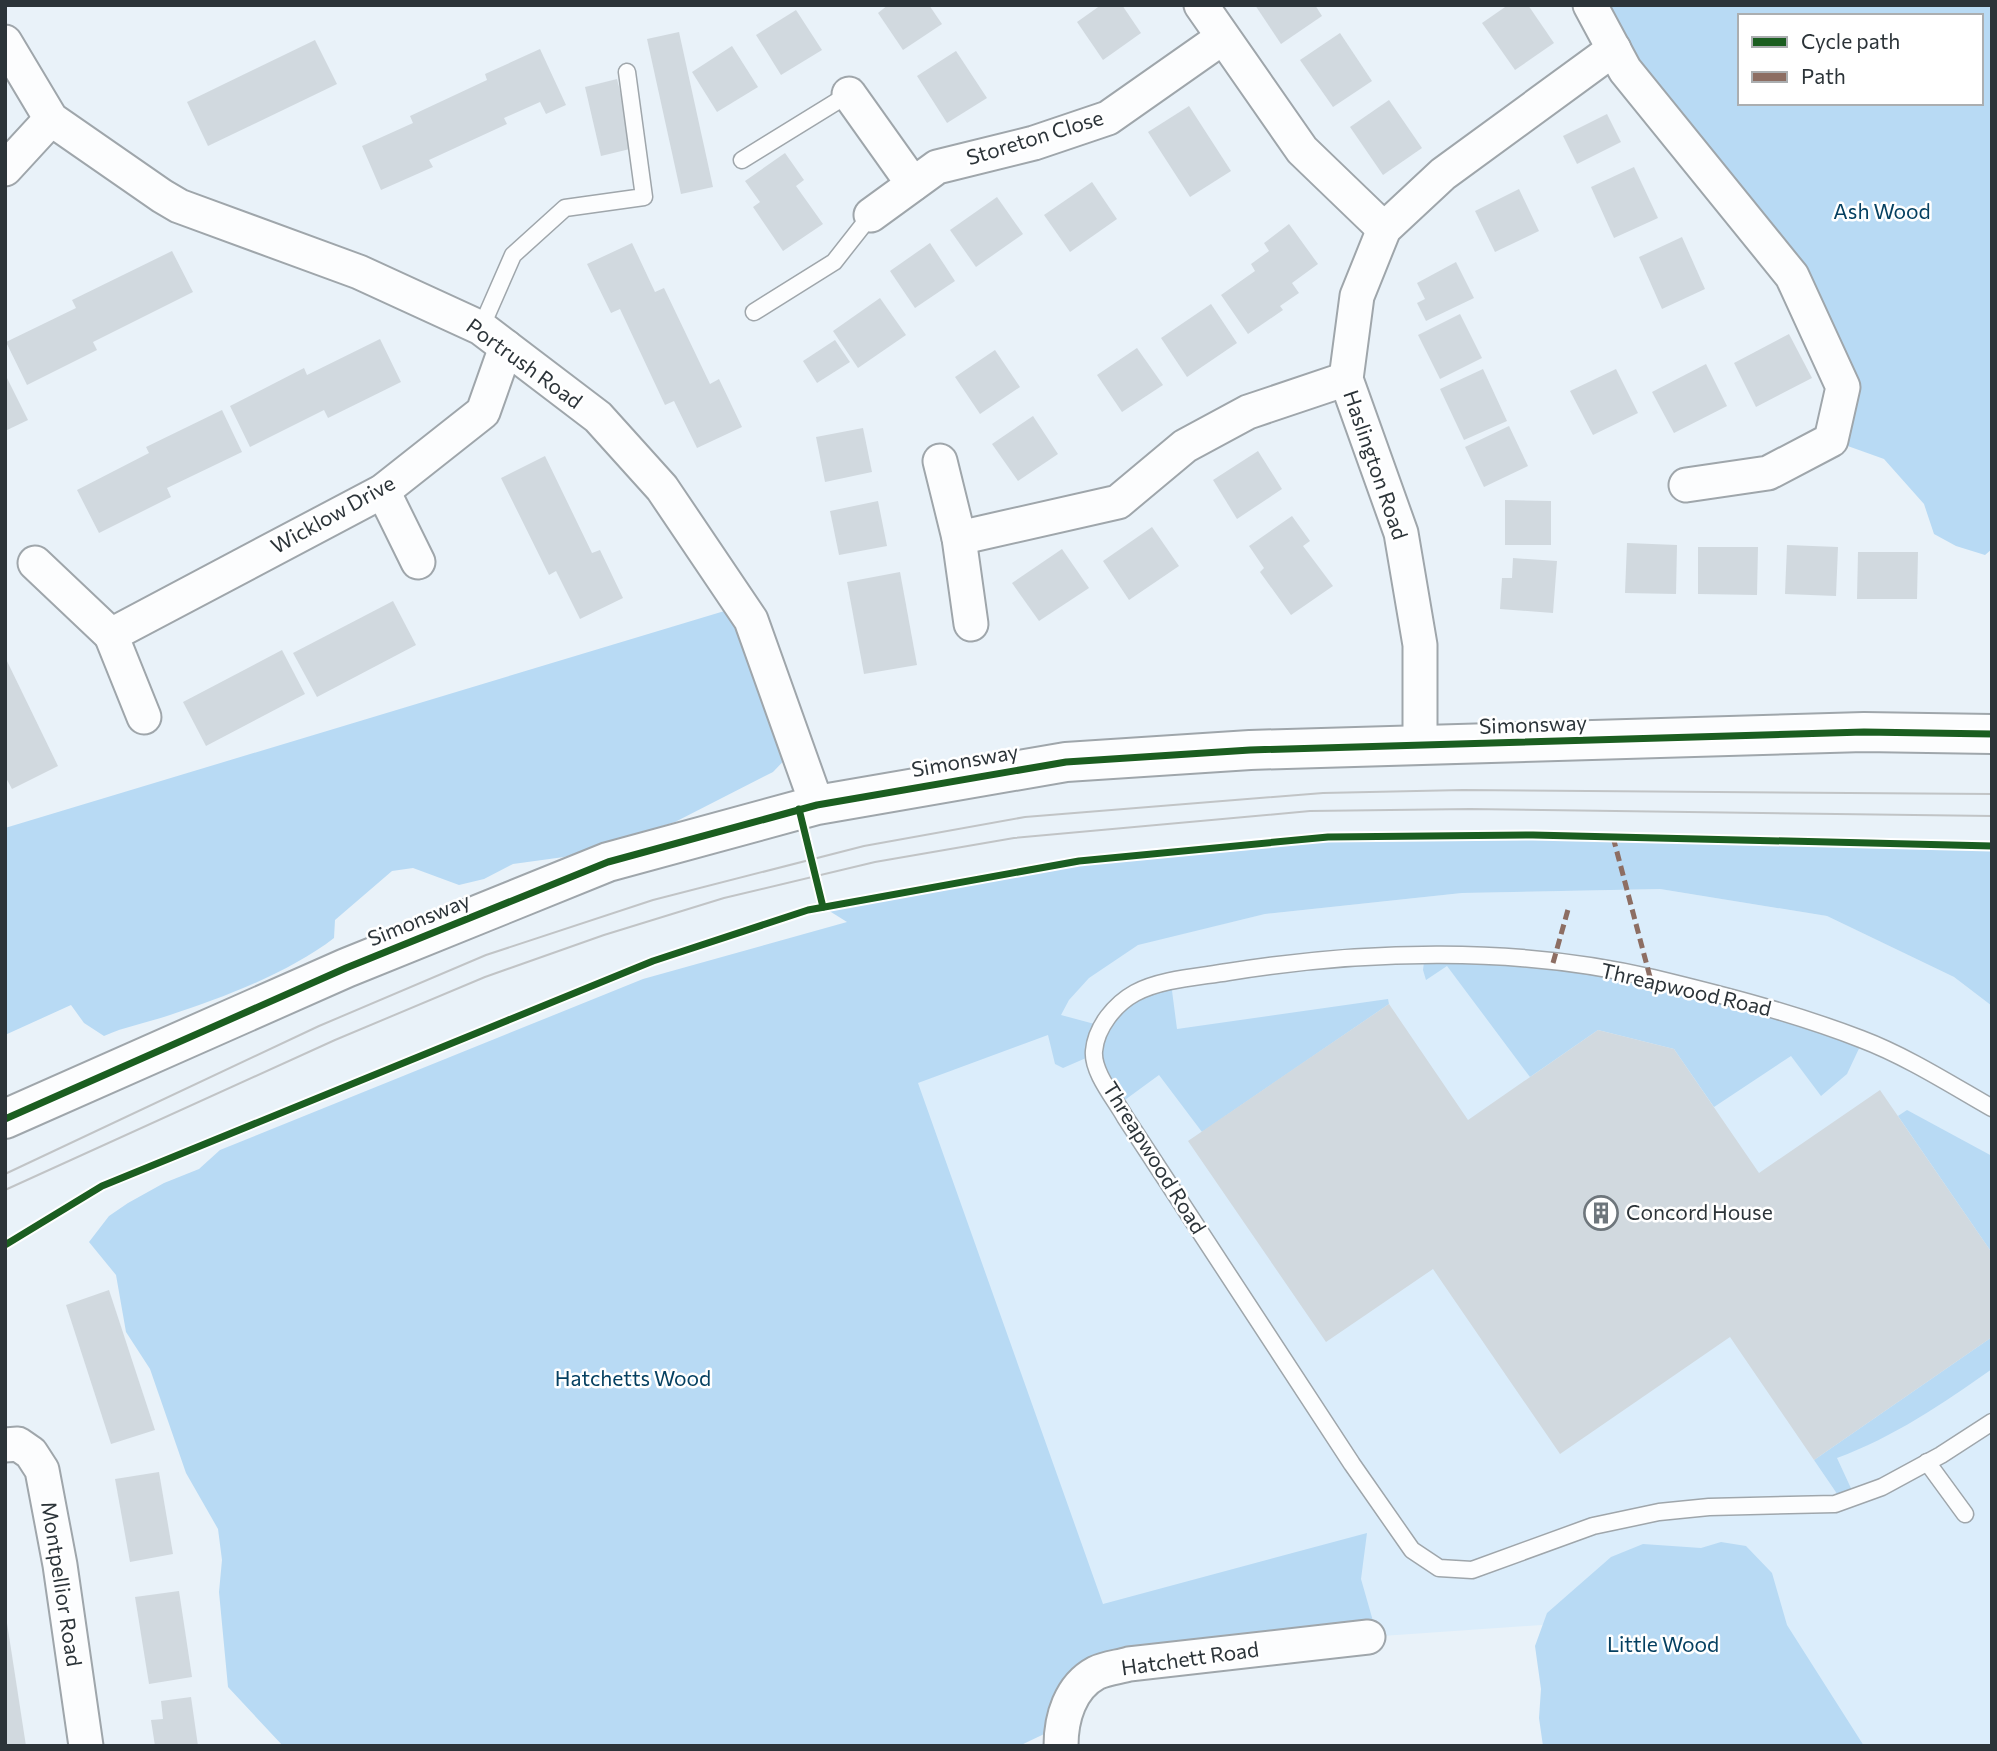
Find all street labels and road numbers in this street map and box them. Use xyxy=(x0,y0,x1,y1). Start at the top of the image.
street label: Storeton Close xyxy=(963,104,1106,169)
street label: Portrush Road xyxy=(462,312,588,413)
street label: Haslington Road xyxy=(1339,386,1414,543)
street label: Wicklow Drive xyxy=(266,469,399,558)
street label: Simonsway xyxy=(1478,709,1588,738)
street label: Simonsway xyxy=(909,738,1020,781)
street label: Simonsway xyxy=(364,887,473,950)
street label: Threapwood Road xyxy=(1599,957,1774,1020)
street label: Threapwood Road xyxy=(1098,1077,1212,1238)
street label: Montpellior Road xyxy=(37,1499,88,1668)
street label: Hatchett Road xyxy=(1119,1635,1260,1680)

